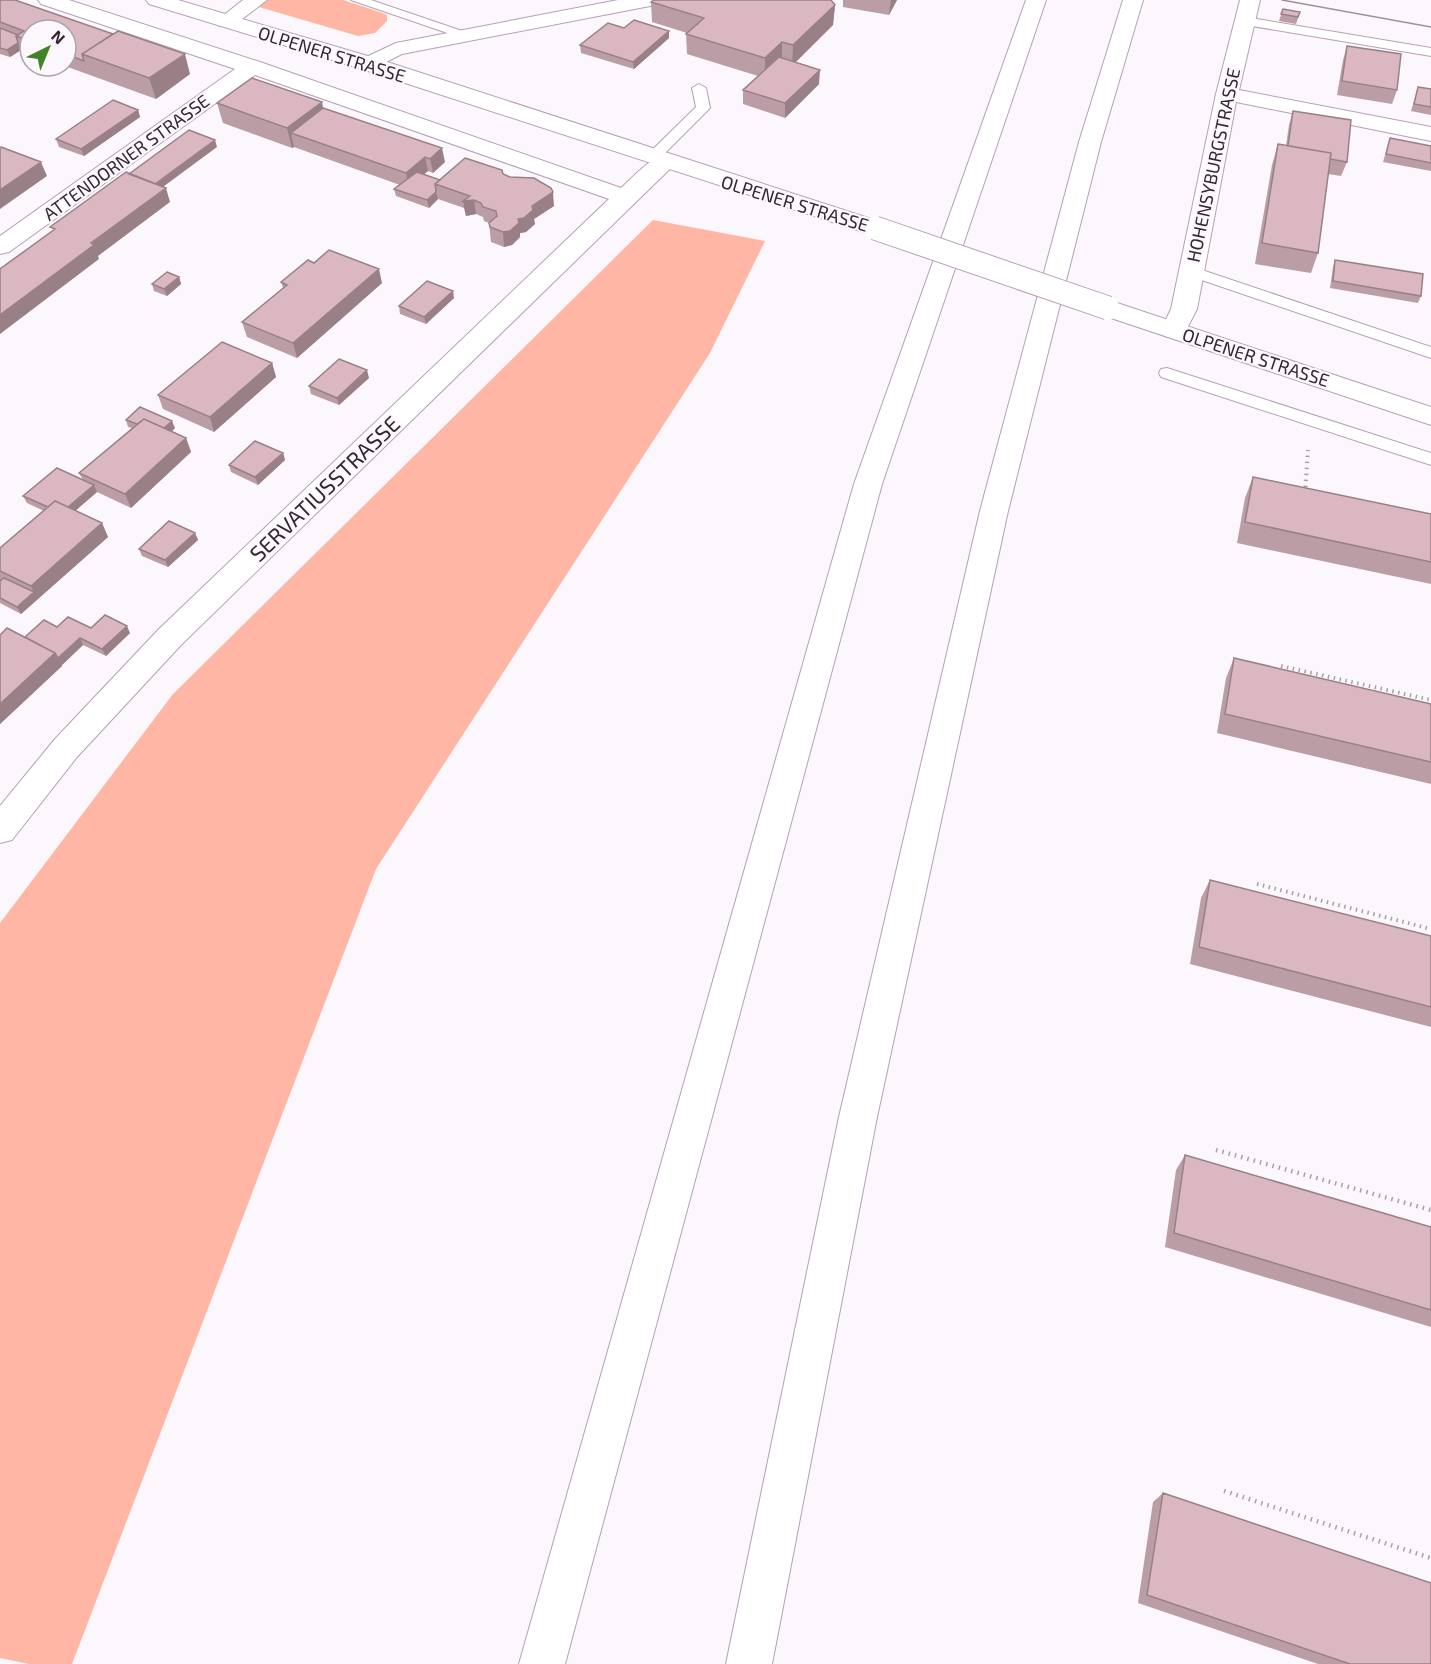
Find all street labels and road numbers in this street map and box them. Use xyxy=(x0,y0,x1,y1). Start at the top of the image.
street label: OLPENER STRASSE xyxy=(256,21,408,87)
street label: HOHENSYBURGSTRASSE xyxy=(1182,66,1244,264)
street label: ATTENDORNER STRASSE xyxy=(39,89,213,225)
street label: OLPENER STRASSE xyxy=(719,170,871,236)
street label: OLPENER STRASSE xyxy=(1180,323,1332,391)
street label: SERVATIUSSTRASSE xyxy=(244,410,404,566)

